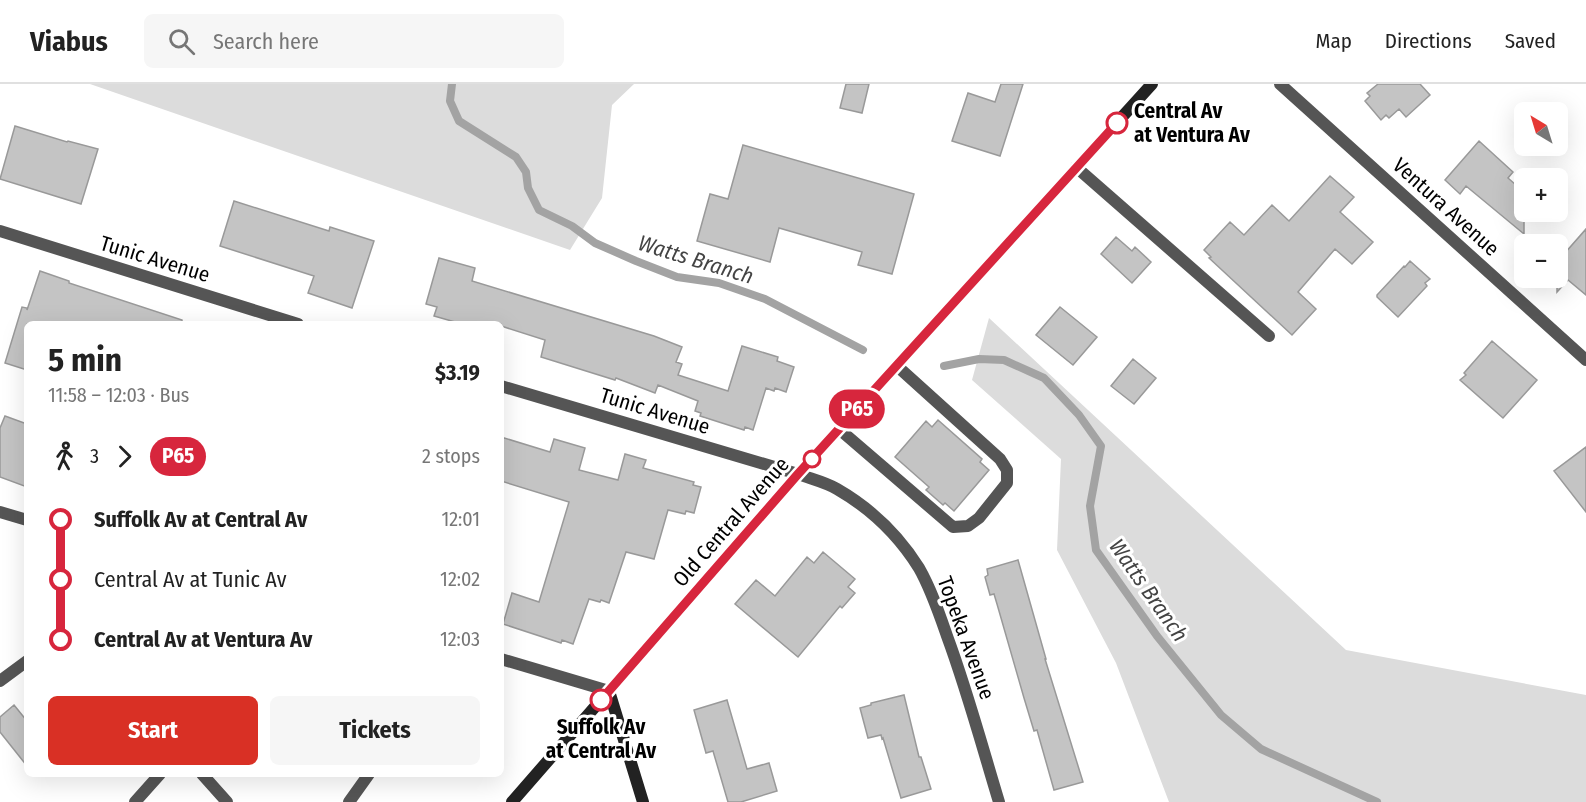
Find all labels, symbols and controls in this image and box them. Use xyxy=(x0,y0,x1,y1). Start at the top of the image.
search box xyxy=(144,14,564,68)
text: Viabus xyxy=(30,25,108,58)
icon: search xyxy=(165,25,198,58)
text: Search here xyxy=(213,28,319,55)
text: Map xyxy=(1315,28,1352,54)
text: Directions xyxy=(1385,28,1472,54)
text: Saved xyxy=(1505,28,1556,54)
place label: Central Av at Ventura Av xyxy=(1134,98,1250,148)
north arrow xyxy=(1514,102,1568,156)
map controls xyxy=(1514,102,1568,288)
marker: Central Av at Ventura Av xyxy=(1106,112,1128,134)
street label: Ventura Avenue xyxy=(1387,152,1505,262)
button: + xyxy=(1514,168,1568,222)
water label: Watts Branch xyxy=(635,229,757,290)
street label: Tunic Avenue xyxy=(97,230,213,288)
button: − xyxy=(1514,234,1568,288)
text: 5 min xyxy=(48,340,122,380)
text: $3.19 xyxy=(435,359,480,386)
street label: Tunic Avenue xyxy=(597,382,713,440)
text: 11:58 – 12:03 · Bus xyxy=(48,383,189,407)
line badge: P65 xyxy=(822,390,892,428)
text: P65 xyxy=(841,396,873,422)
icon: walk xyxy=(48,440,81,473)
icon: forward xyxy=(108,440,141,473)
text: P65 xyxy=(162,443,194,469)
text: 3 xyxy=(90,444,99,468)
text: 2 stops xyxy=(422,444,480,468)
unlabelled marker xyxy=(803,450,821,468)
street label: Old Central Avenue xyxy=(667,452,795,592)
text: Suffolk Av at Central Av xyxy=(94,506,307,533)
text: 12:01 xyxy=(441,507,480,531)
water label: Watts Branch xyxy=(1103,534,1194,647)
text: Central Av at Tunic Av xyxy=(94,566,287,593)
text: 12:02 xyxy=(440,567,480,591)
street label: Topeka Avenue xyxy=(932,573,1000,703)
text: Central Av at Ventura Av xyxy=(94,626,312,653)
text: 12:03 xyxy=(440,627,480,651)
marker: Suffolk Av at Central Av xyxy=(590,689,612,711)
button: Start xyxy=(48,696,258,765)
button: Tickets xyxy=(270,696,480,765)
place label: Suffolk Av at Central Av xyxy=(546,714,656,764)

